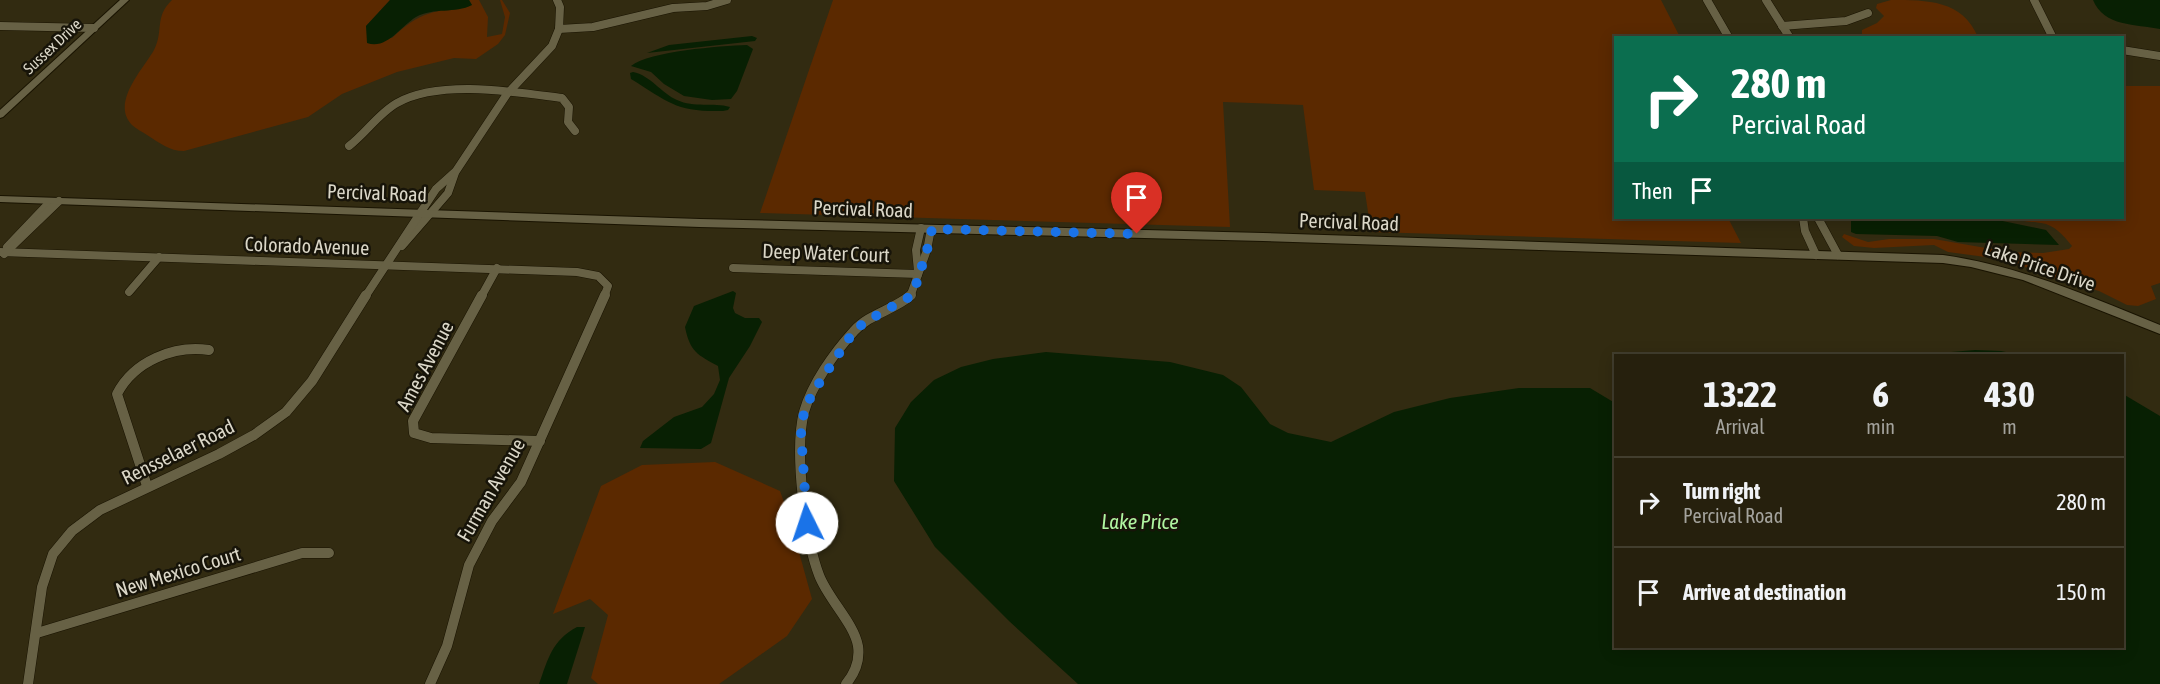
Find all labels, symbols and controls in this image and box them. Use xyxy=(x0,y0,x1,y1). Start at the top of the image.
street label: Sussex Drive xyxy=(19,15,85,77)
text: 280 m xyxy=(1731,59,1826,107)
icon: right xyxy=(1632,60,1710,138)
text: Percival Road xyxy=(1731,109,1866,140)
pin xyxy=(1111,172,1162,234)
icon: arrive xyxy=(1685,174,1718,207)
text: Then xyxy=(1632,178,1673,204)
street label: Percival Road xyxy=(327,179,427,206)
icon: arrive xyxy=(1120,181,1153,214)
street label: Percival Road xyxy=(813,195,913,222)
street label: Percival Road xyxy=(1299,208,1399,235)
street label: Colorado Avenue xyxy=(244,232,370,259)
street label: Lake Price Drive xyxy=(1982,236,2099,295)
street label: Deep Water Court xyxy=(762,239,890,266)
street label: Ames Avenue xyxy=(391,317,458,415)
text: 13:22 xyxy=(1703,373,1777,415)
text: 6 xyxy=(1872,373,1889,415)
text: 430 xyxy=(1984,373,2035,415)
street label: Rensselaer Road xyxy=(118,414,238,489)
text: Arrival xyxy=(1716,415,1765,438)
text: min xyxy=(1866,415,1895,438)
text: m xyxy=(2002,415,2017,438)
street label: Furman Avenue xyxy=(452,434,529,545)
text: Turn right xyxy=(1683,478,1760,504)
icon: right xyxy=(1632,486,1665,519)
text: 280 m xyxy=(2056,489,2106,515)
position arrow xyxy=(775,491,839,555)
text: Percival Road xyxy=(1683,504,1783,527)
water label: Lake Price xyxy=(1101,509,1179,533)
street label: New Mexico Court xyxy=(113,542,243,601)
icon: arrive xyxy=(1632,576,1665,609)
text: Arrive at destination xyxy=(1683,579,1846,605)
text: 150 m xyxy=(2056,579,2106,605)

